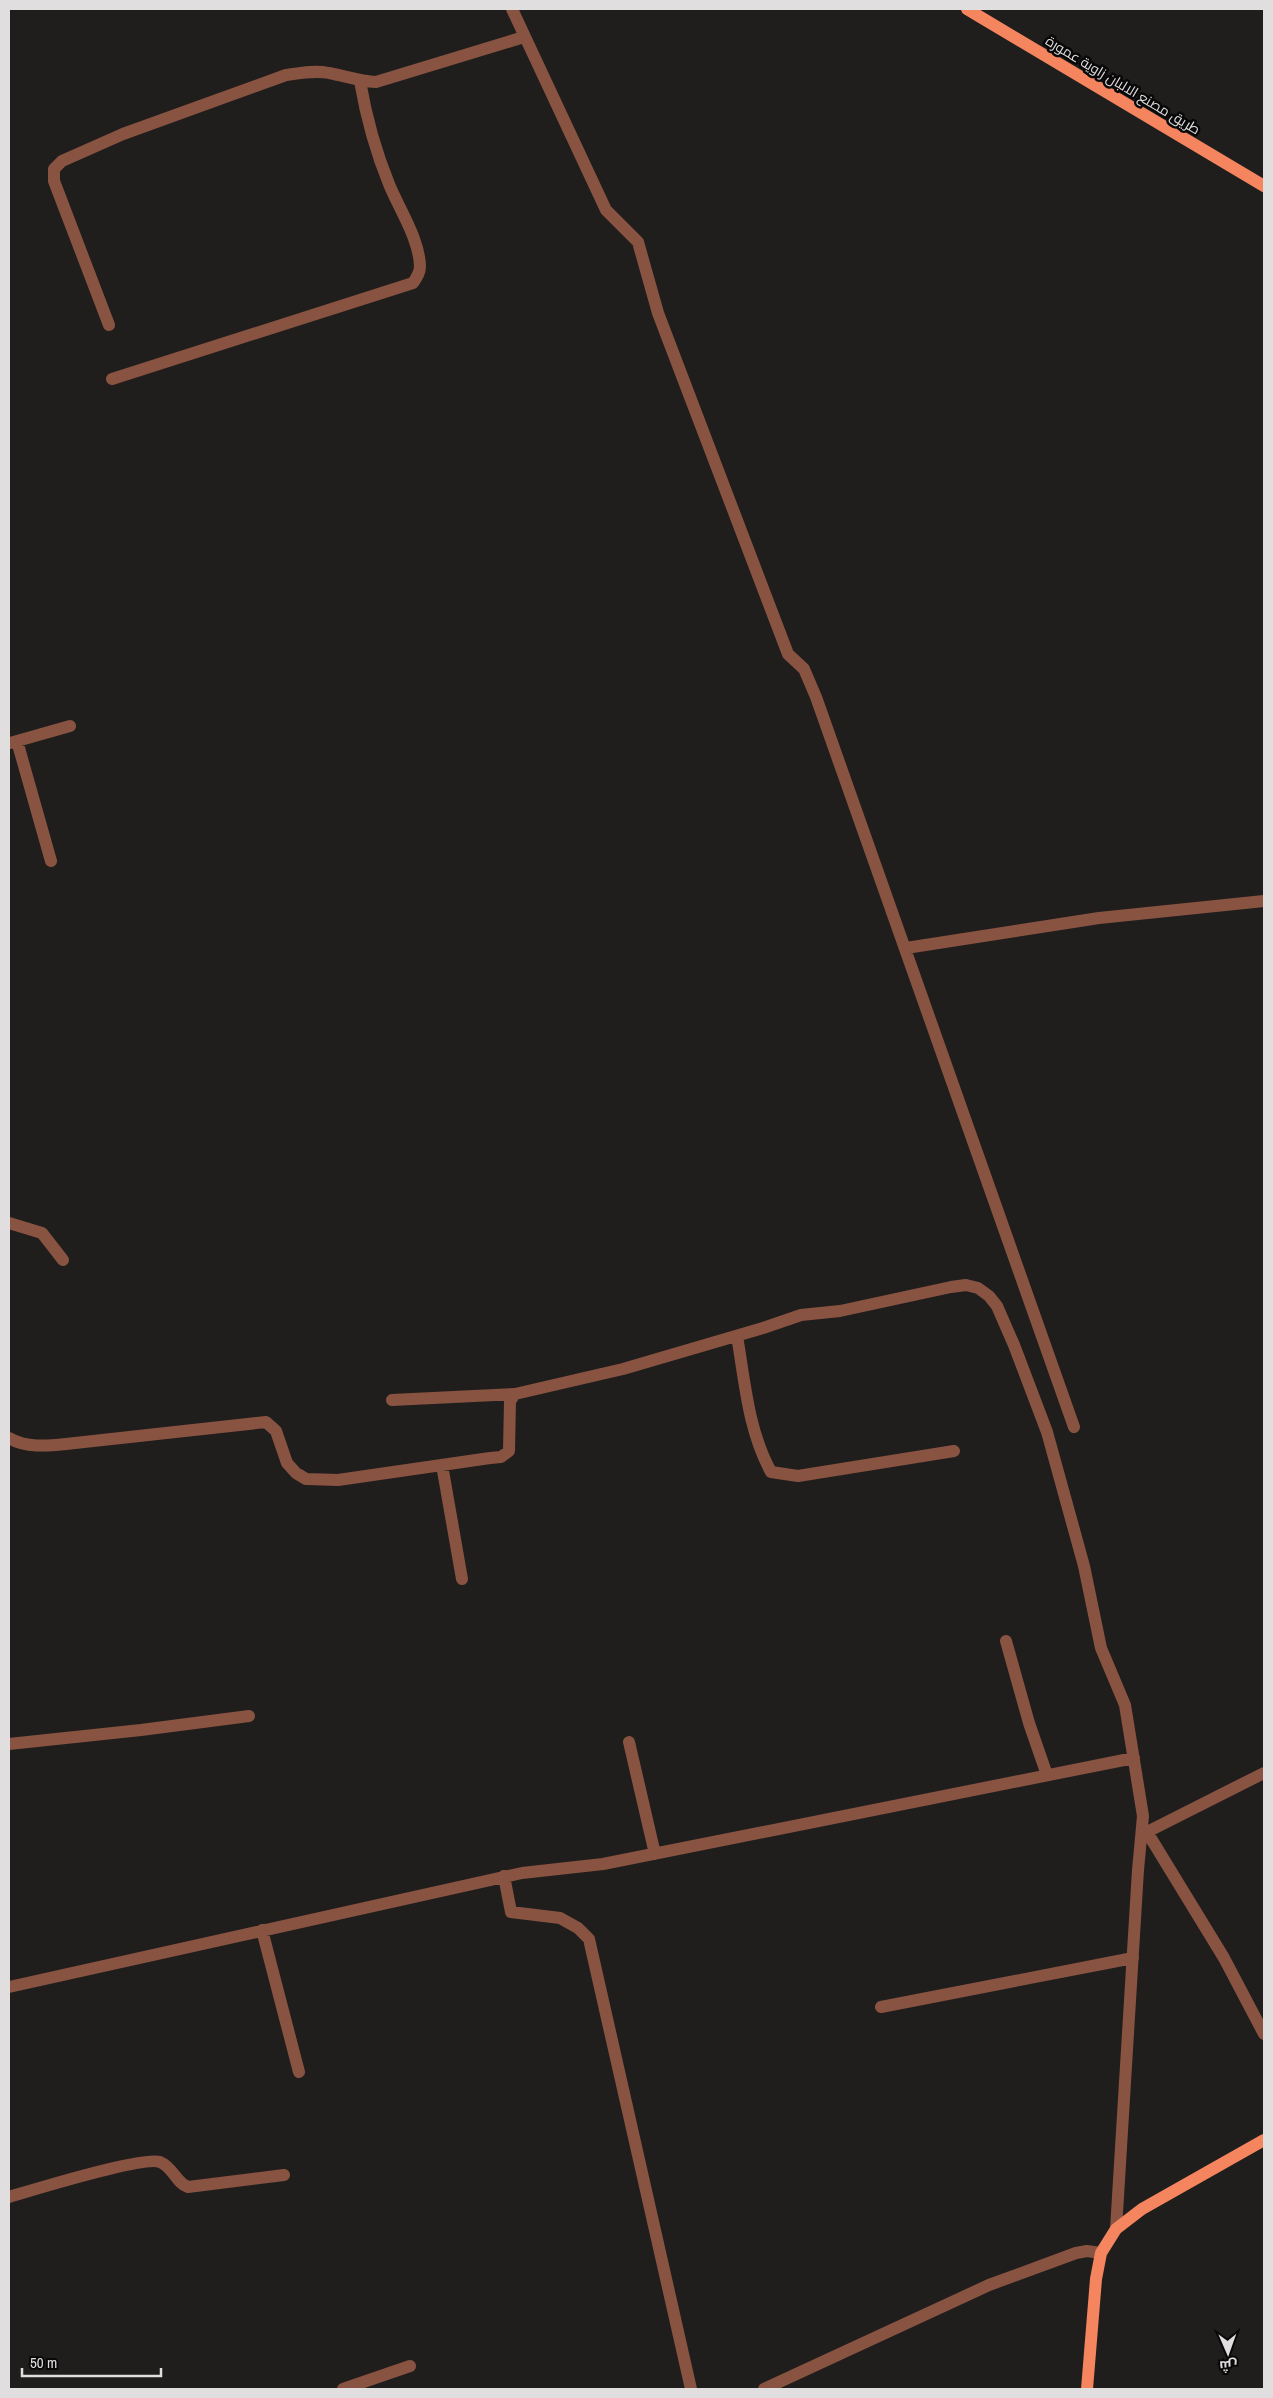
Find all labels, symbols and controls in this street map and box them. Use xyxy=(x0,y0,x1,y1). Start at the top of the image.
street label: طريق مصنع الالبان زاوية عمورة xyxy=(1042,32,1204,138)
north arrow xyxy=(1203,2328,1253,2378)
scale bar xyxy=(22,2346,161,2378)
text: 50 m xyxy=(30,2352,57,2373)
text: ش xyxy=(1219,2357,1238,2375)

